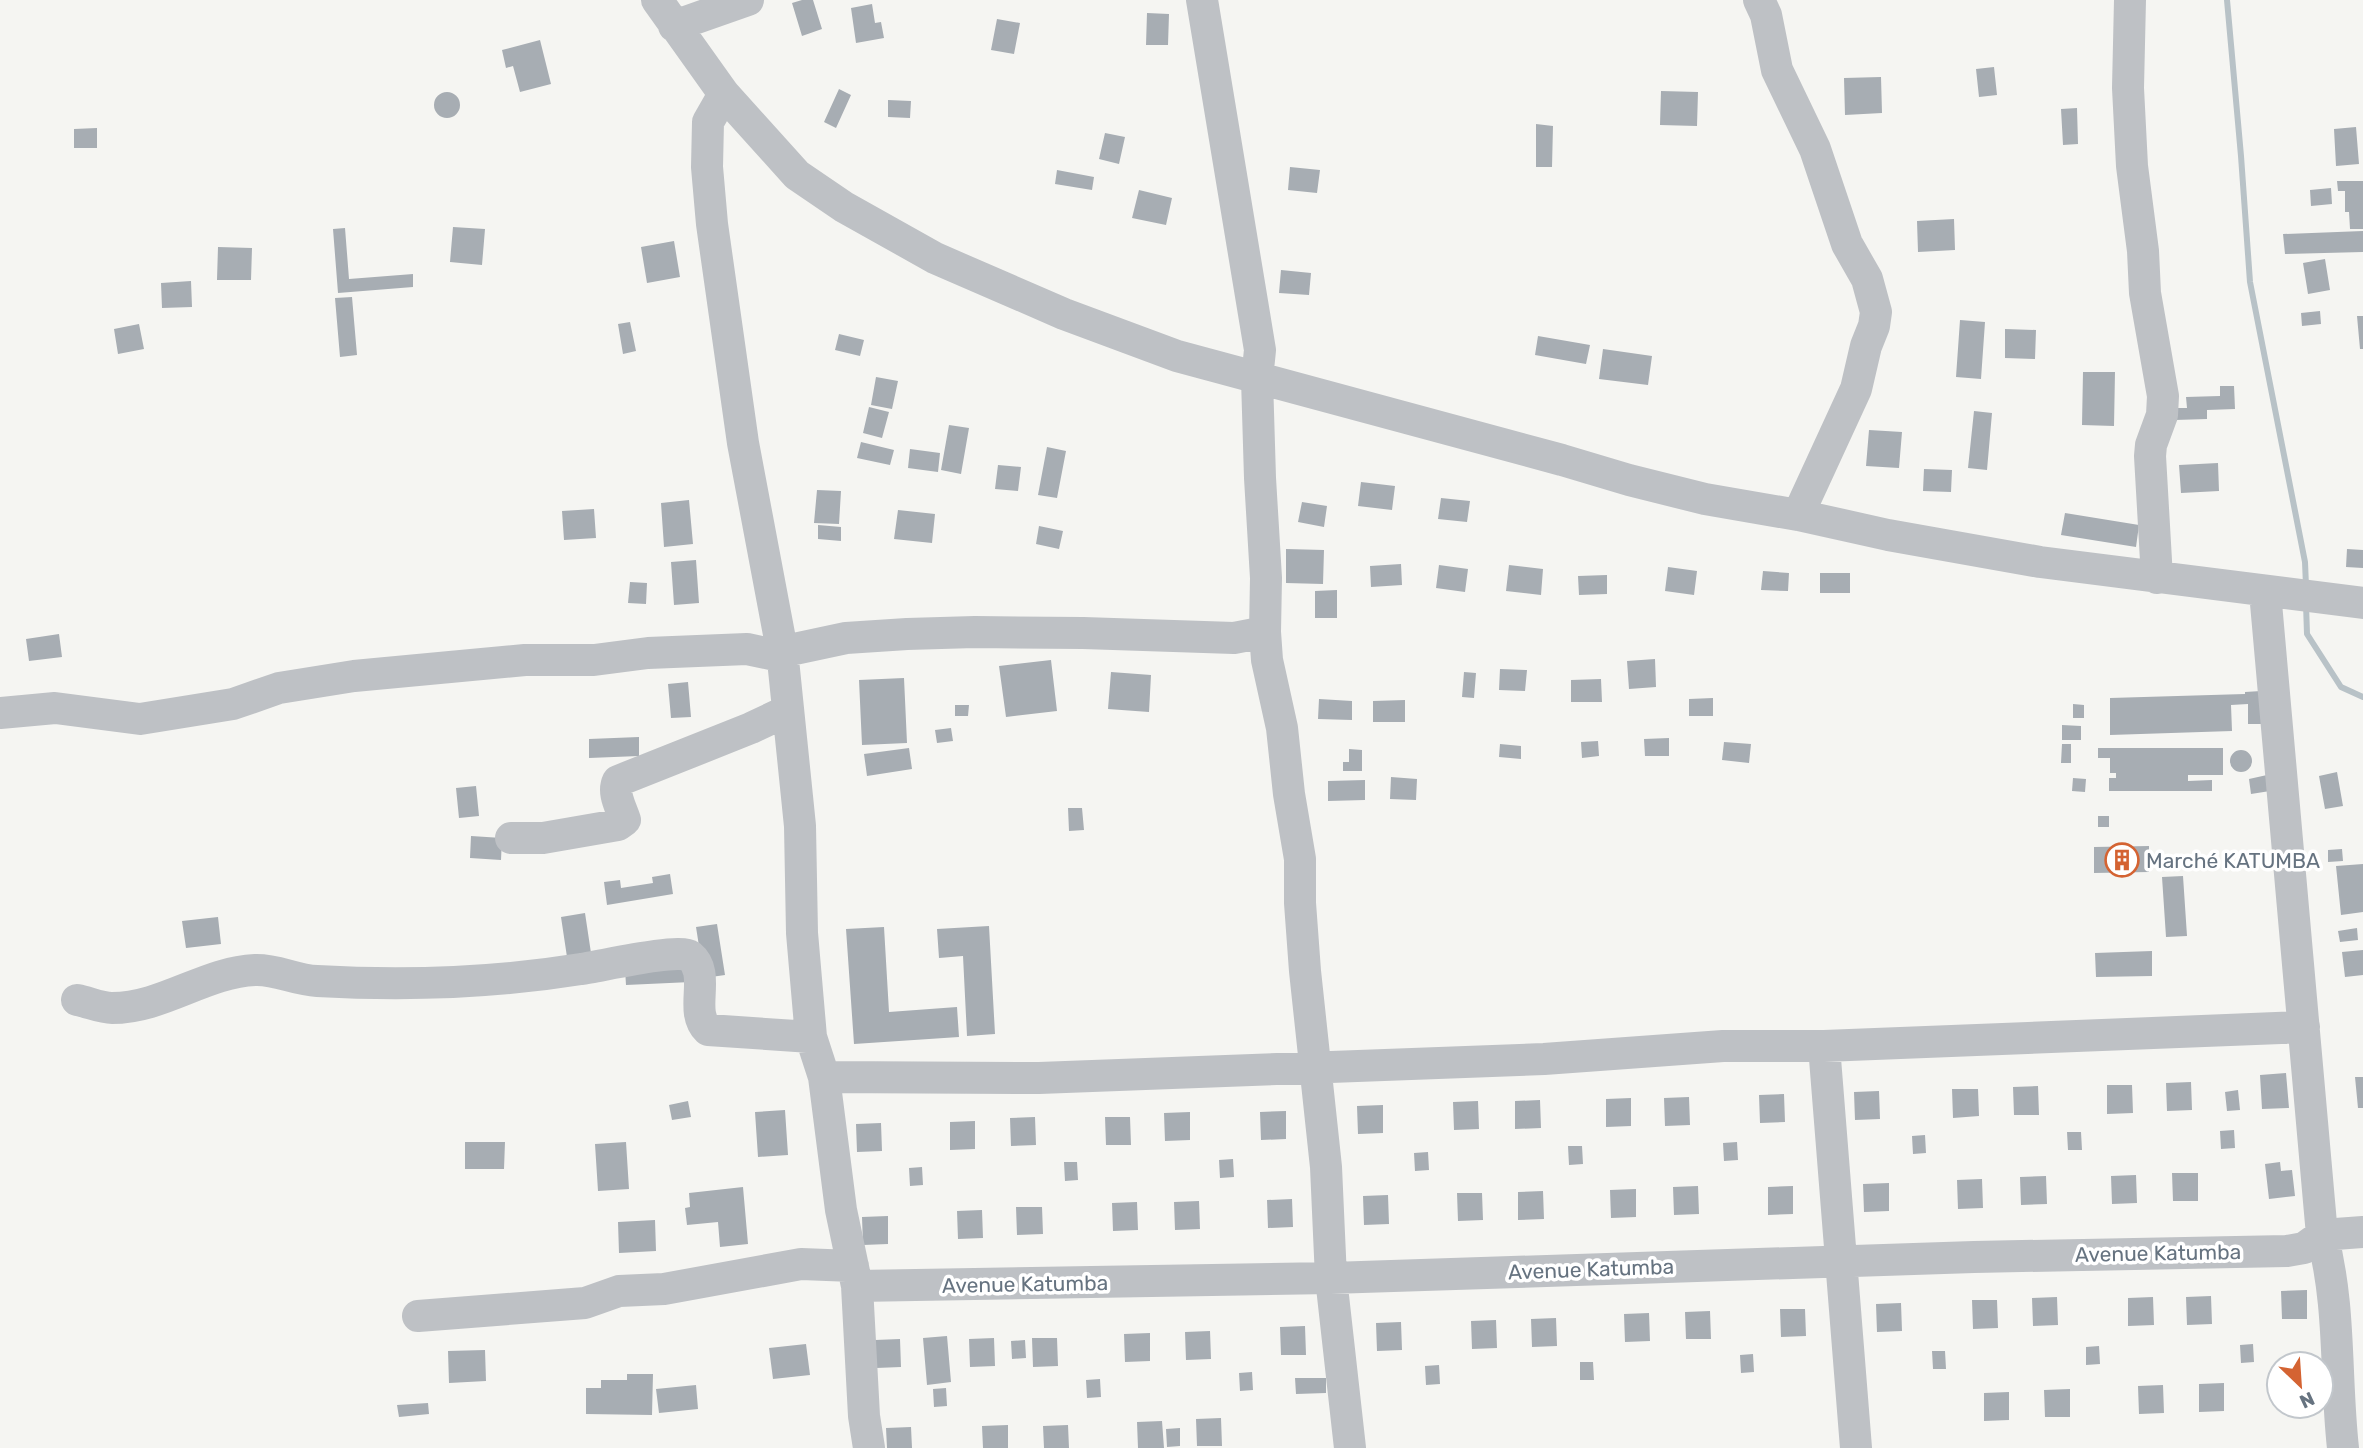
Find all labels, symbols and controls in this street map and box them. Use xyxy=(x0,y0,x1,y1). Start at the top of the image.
building icon: Marché KATUMBA xyxy=(2103,841,2141,879)
place label: Marché KATUMBA xyxy=(2146,848,2320,873)
street label: Avenue Katumba xyxy=(2075,1239,2241,1267)
street label: Avenue Katumba xyxy=(1507,1254,1675,1284)
street label: Avenue Katumba xyxy=(942,1270,1108,1298)
north arrow xyxy=(2265,1350,2335,1420)
text: N xyxy=(2296,1387,2318,1413)

